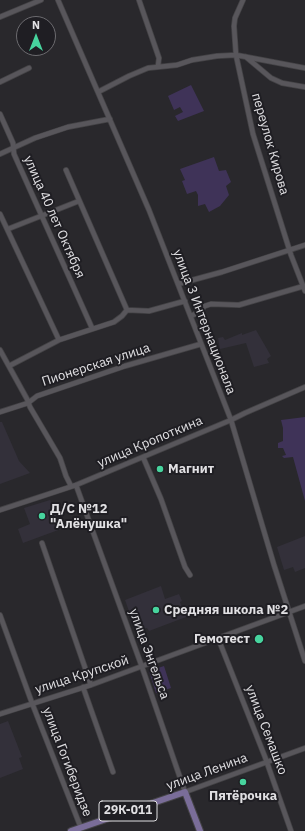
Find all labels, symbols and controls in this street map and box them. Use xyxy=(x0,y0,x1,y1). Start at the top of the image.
north arrow xyxy=(16,16,56,56)
text: N xyxy=(32,18,40,32)
street label: переулок Кирова xyxy=(248,91,292,197)
street label: улица 40 лет Октября xyxy=(20,153,88,281)
street label: улица 3 Интернационала xyxy=(169,247,239,397)
street label: Пионерская улица xyxy=(40,340,152,390)
street label: улица Кропоткина xyxy=(95,413,205,471)
place label: Магнит xyxy=(168,461,214,477)
marker: Магнит xyxy=(155,464,165,474)
place label: Д/С №12 "Алёнушка" xyxy=(50,501,127,532)
marker: Д/С №12 "Алёнушка" xyxy=(37,511,47,521)
place label: Средняя школа №2 xyxy=(164,602,288,618)
marker: Средняя школа №2 xyxy=(151,605,161,615)
street label: улица Энгельса xyxy=(125,607,173,701)
place label: Гемотест xyxy=(194,631,250,647)
marker: Гемотест xyxy=(253,633,265,645)
street label: улица Крупской xyxy=(33,653,131,697)
street label: улица Семашко xyxy=(242,683,290,777)
street label: улица Гогиберидзе xyxy=(39,705,95,819)
street label: улица Ленина xyxy=(164,750,250,794)
marker: Пятёрочка xyxy=(238,777,248,787)
place label: Пятёрочка xyxy=(209,788,277,804)
road number: 29К-011 xyxy=(99,801,157,821)

